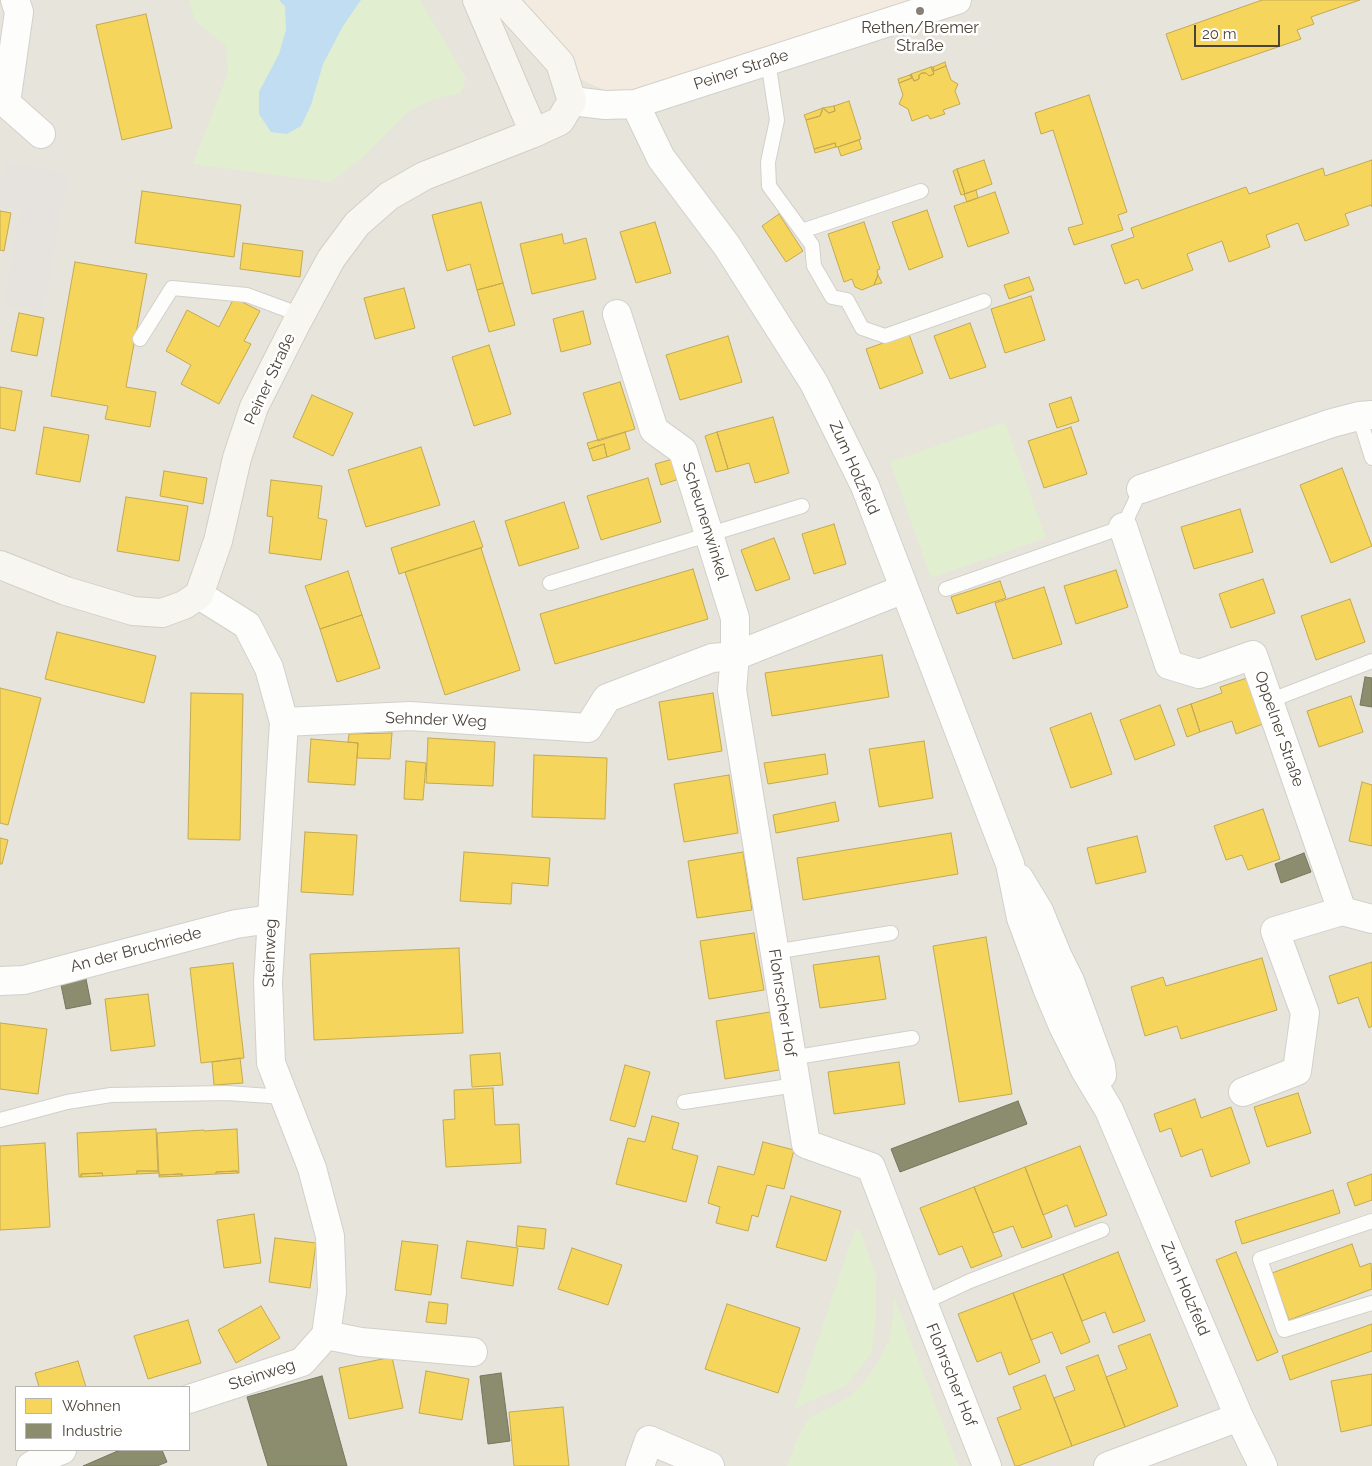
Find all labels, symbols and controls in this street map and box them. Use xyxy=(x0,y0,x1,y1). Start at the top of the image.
marker: Rethen/Bremer Straße xyxy=(914,5,926,17)
scale bar xyxy=(1197,15,1283,47)
place label: Rethen/Bremer Straße xyxy=(861,18,979,56)
text: 20 m xyxy=(1202,25,1237,43)
street label: Peiner Straße xyxy=(691,46,791,94)
street label: Peiner Straße xyxy=(240,330,300,428)
street label: Zum Holzfeld xyxy=(825,418,883,518)
street label: Scheunenwinkel xyxy=(678,460,732,582)
street label: Oppelner Straße xyxy=(1250,669,1308,789)
street label: Sehnder Weg xyxy=(385,709,487,731)
street label: Steinweg xyxy=(259,918,281,988)
street label: An der Bruchriede xyxy=(68,923,204,977)
street label: Flohrscher Hof xyxy=(764,947,800,1059)
street label: Zum Holzfeld xyxy=(1157,1239,1213,1339)
street label: Flohrscher Hof xyxy=(922,1321,980,1429)
street label: Steinweg xyxy=(226,1355,298,1395)
legend xyxy=(15,1386,190,1451)
text: Wohnen xyxy=(62,1397,121,1415)
text: Industrie xyxy=(62,1422,122,1440)

